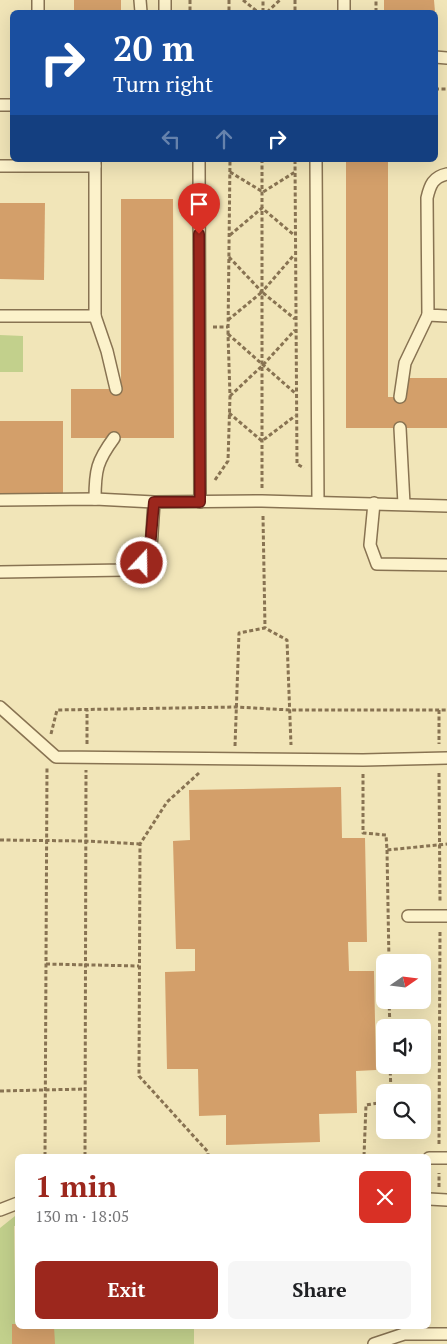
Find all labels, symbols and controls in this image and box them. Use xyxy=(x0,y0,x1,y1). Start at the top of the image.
text: 20 m xyxy=(113,25,194,71)
icon: right xyxy=(30,30,95,95)
text: Turn right xyxy=(113,69,213,98)
icon: left xyxy=(157,125,185,153)
icon: ahead xyxy=(210,125,238,153)
icon: right xyxy=(263,125,291,153)
pin xyxy=(178,183,220,234)
icon: arrive xyxy=(185,190,213,218)
position arrow xyxy=(115,536,167,588)
north arrow xyxy=(376,954,431,1009)
map controls xyxy=(376,954,431,1139)
button: sound xyxy=(376,1019,431,1074)
button: search xyxy=(376,1084,431,1139)
text: 1 min xyxy=(35,1166,117,1206)
button: close xyxy=(359,1171,411,1223)
text: 130 m · 18:05 xyxy=(35,1205,129,1227)
button: Exit xyxy=(35,1261,218,1319)
button: Share xyxy=(228,1261,411,1319)

